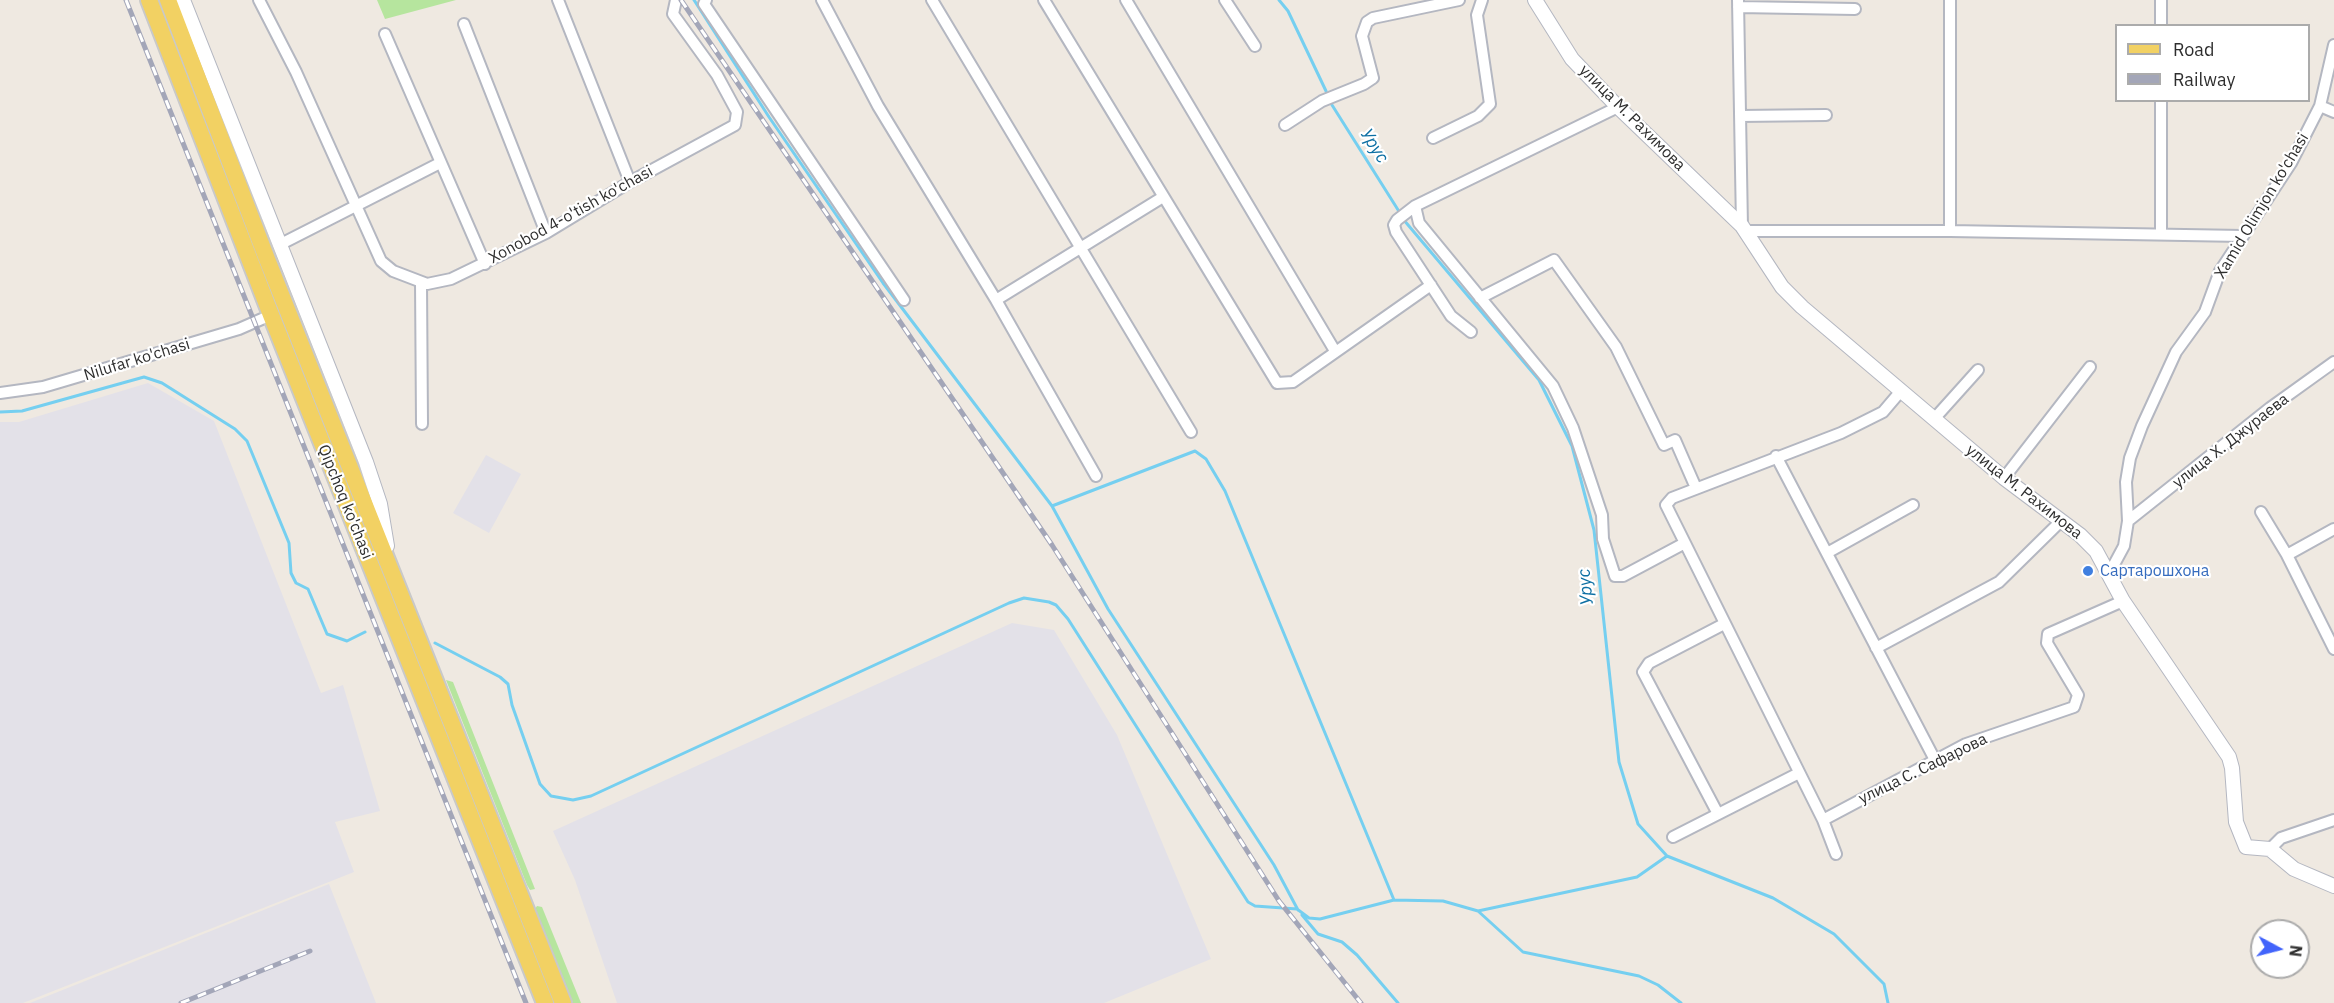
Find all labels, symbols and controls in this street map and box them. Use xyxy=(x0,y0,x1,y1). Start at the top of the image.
legend xyxy=(2115,24,2310,102)
text: Road xyxy=(2173,38,2214,61)
street label: улица М. Рахимова xyxy=(1575,61,1689,175)
text: Railway xyxy=(2173,68,2235,91)
water label: Урус xyxy=(1355,125,1393,167)
street label: Xamid Olimjon ko'chasi xyxy=(2211,130,2313,282)
street label: Xonobod 4-o'tish ko'chasi xyxy=(486,162,656,268)
street label: Nilufar ko'chasi xyxy=(82,335,192,385)
street label: улица Х. Джураева xyxy=(2169,390,2293,492)
street label: улица М. Рахимова xyxy=(1962,441,2086,543)
street label: Qipchoq ko'chasi xyxy=(313,442,377,562)
place label: Сартарошхона xyxy=(2100,561,2209,581)
marker: Сартарошхона xyxy=(2081,564,2095,578)
water label: Урус xyxy=(1573,568,1599,606)
street label: улица С. Сафарова xyxy=(1856,730,1990,808)
north arrow xyxy=(2250,919,2310,979)
text: N xyxy=(2285,944,2307,958)

